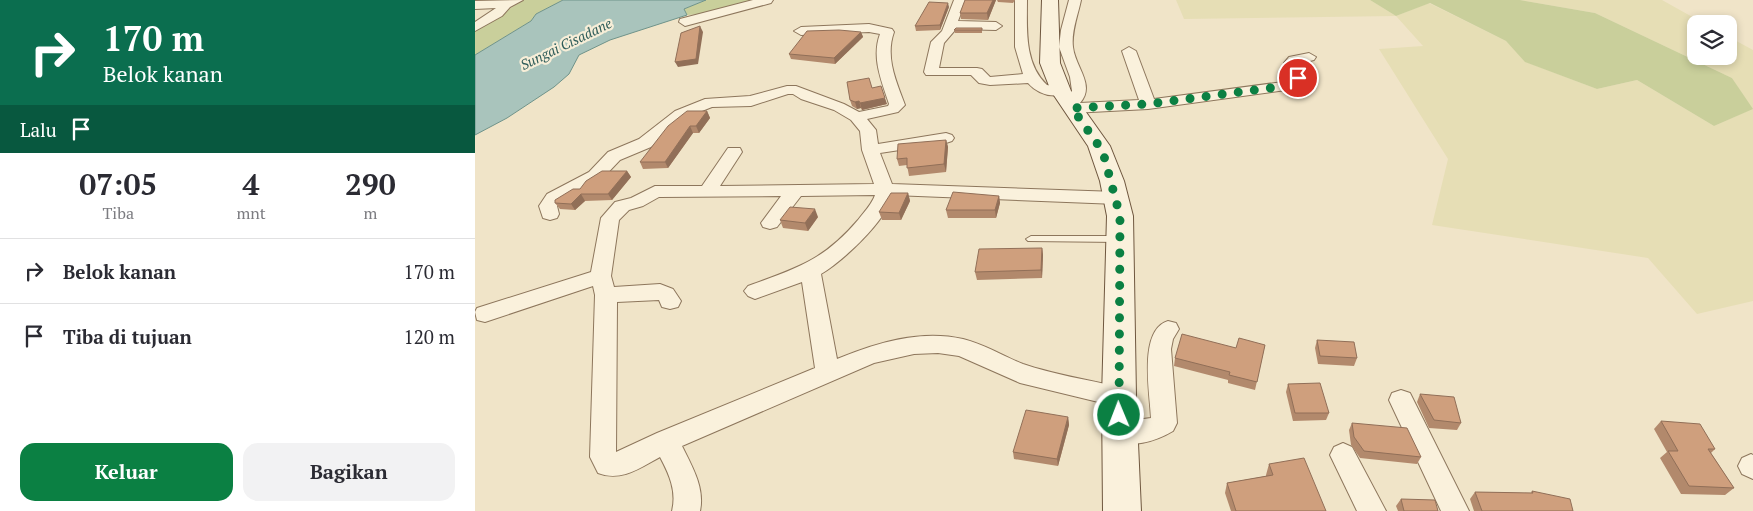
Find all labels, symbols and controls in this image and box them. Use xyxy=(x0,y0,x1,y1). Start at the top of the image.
water label: Sungai Cisadane xyxy=(517,13,615,74)
text: 170 m xyxy=(103,15,204,61)
map controls xyxy=(1687,15,1737,65)
button: layers xyxy=(1687,15,1737,65)
icon: right xyxy=(20,20,85,85)
pin xyxy=(1277,57,1319,99)
text: Belok kanan xyxy=(103,59,223,88)
icon: arrive xyxy=(1284,64,1312,92)
icon: arrive xyxy=(67,115,95,143)
text: Lalu xyxy=(20,117,57,142)
text: 07:05 xyxy=(79,164,157,204)
text: 4 xyxy=(243,164,260,204)
text: 290 xyxy=(345,164,396,204)
text: Tiba xyxy=(102,202,134,224)
text: mnt xyxy=(236,202,266,224)
text: m xyxy=(363,202,377,224)
icon: right xyxy=(20,257,48,285)
text: Belok kanan xyxy=(63,259,176,284)
text: 170 m xyxy=(404,259,455,284)
icon: arrive xyxy=(20,322,48,350)
text: Tiba di tujuan xyxy=(63,324,192,349)
text: 120 m xyxy=(404,324,455,349)
position arrow xyxy=(1092,388,1144,440)
button: Keluar xyxy=(20,443,233,501)
button: Bagikan xyxy=(243,443,455,501)

